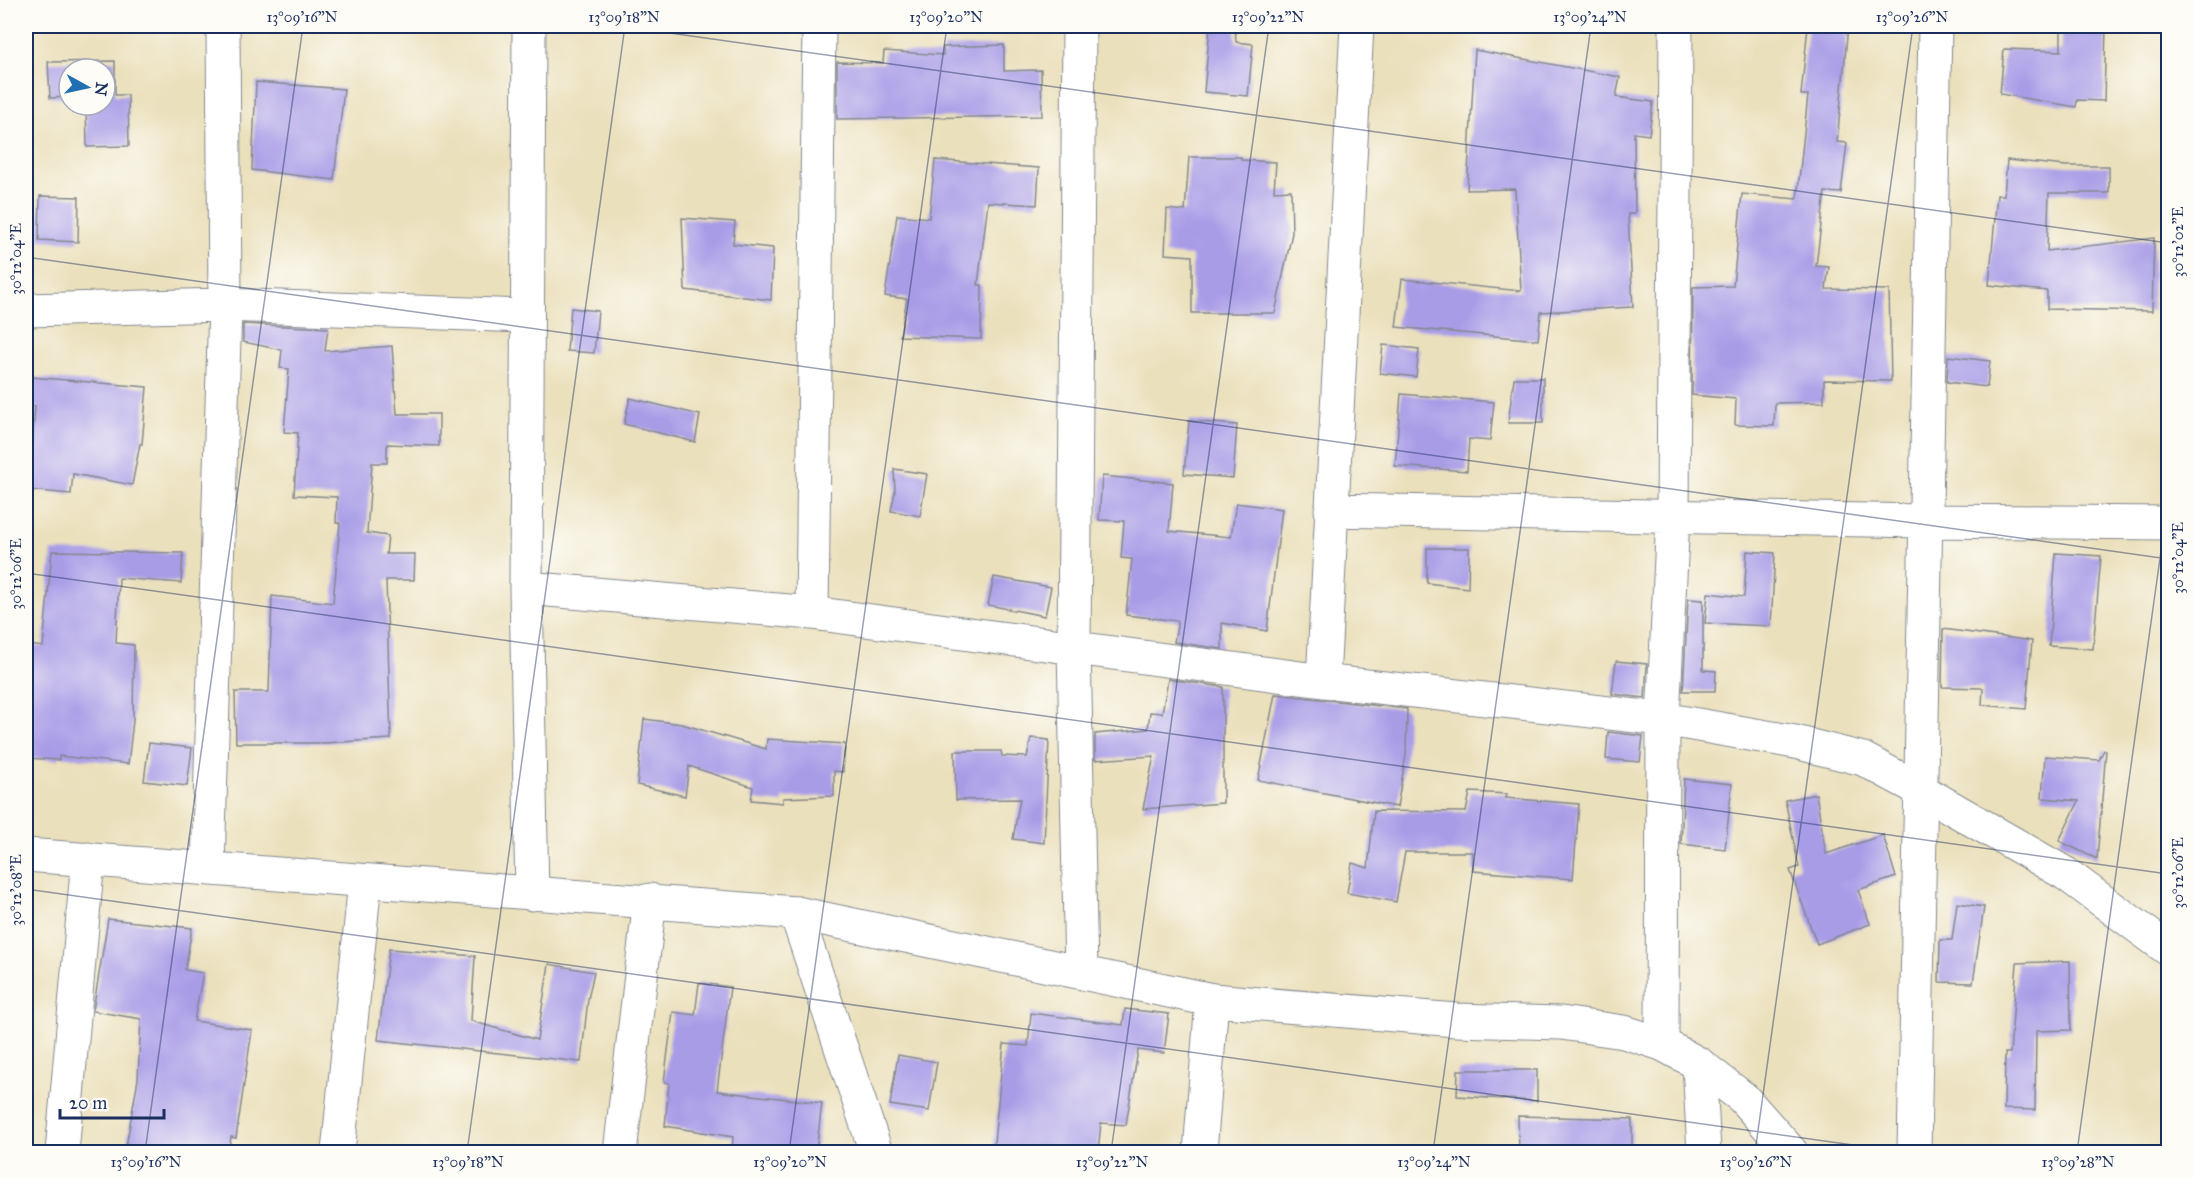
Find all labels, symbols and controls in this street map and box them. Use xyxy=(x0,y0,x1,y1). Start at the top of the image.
text: 13°09'16"N xyxy=(266,8,338,26)
text: 13°09'18"N xyxy=(588,8,660,26)
text: 13°09'20"N xyxy=(909,8,983,26)
text: 13°09'22"N xyxy=(1232,8,1304,26)
text: 13°09'24"N xyxy=(1553,8,1627,26)
text: 13°09'26"N xyxy=(1876,8,1949,26)
north arrow xyxy=(57,57,117,117)
text: N xyxy=(91,81,112,97)
text: 30°12'02"E xyxy=(2169,206,2187,278)
text: 30°12'04"E xyxy=(7,223,25,295)
text: 30°12'04"E xyxy=(2169,522,2187,594)
text: 30°12'06"E xyxy=(7,538,25,610)
text: 30°12'06"E xyxy=(2169,837,2187,909)
text: 30°12'08"E xyxy=(7,854,25,926)
scale bar xyxy=(60,1082,164,1120)
text: 20 m xyxy=(69,1092,107,1114)
text: 13°09'16"N xyxy=(110,1153,182,1171)
text: 13°09'18"N xyxy=(432,1153,504,1171)
text: 13°09'20"N xyxy=(753,1153,827,1171)
text: 13°09'22"N xyxy=(1076,1153,1148,1171)
text: 13°09'24"N xyxy=(1397,1153,1471,1171)
text: 13°09'26"N xyxy=(1720,1153,1793,1171)
text: 13°09'28"N xyxy=(2042,1153,2115,1171)

